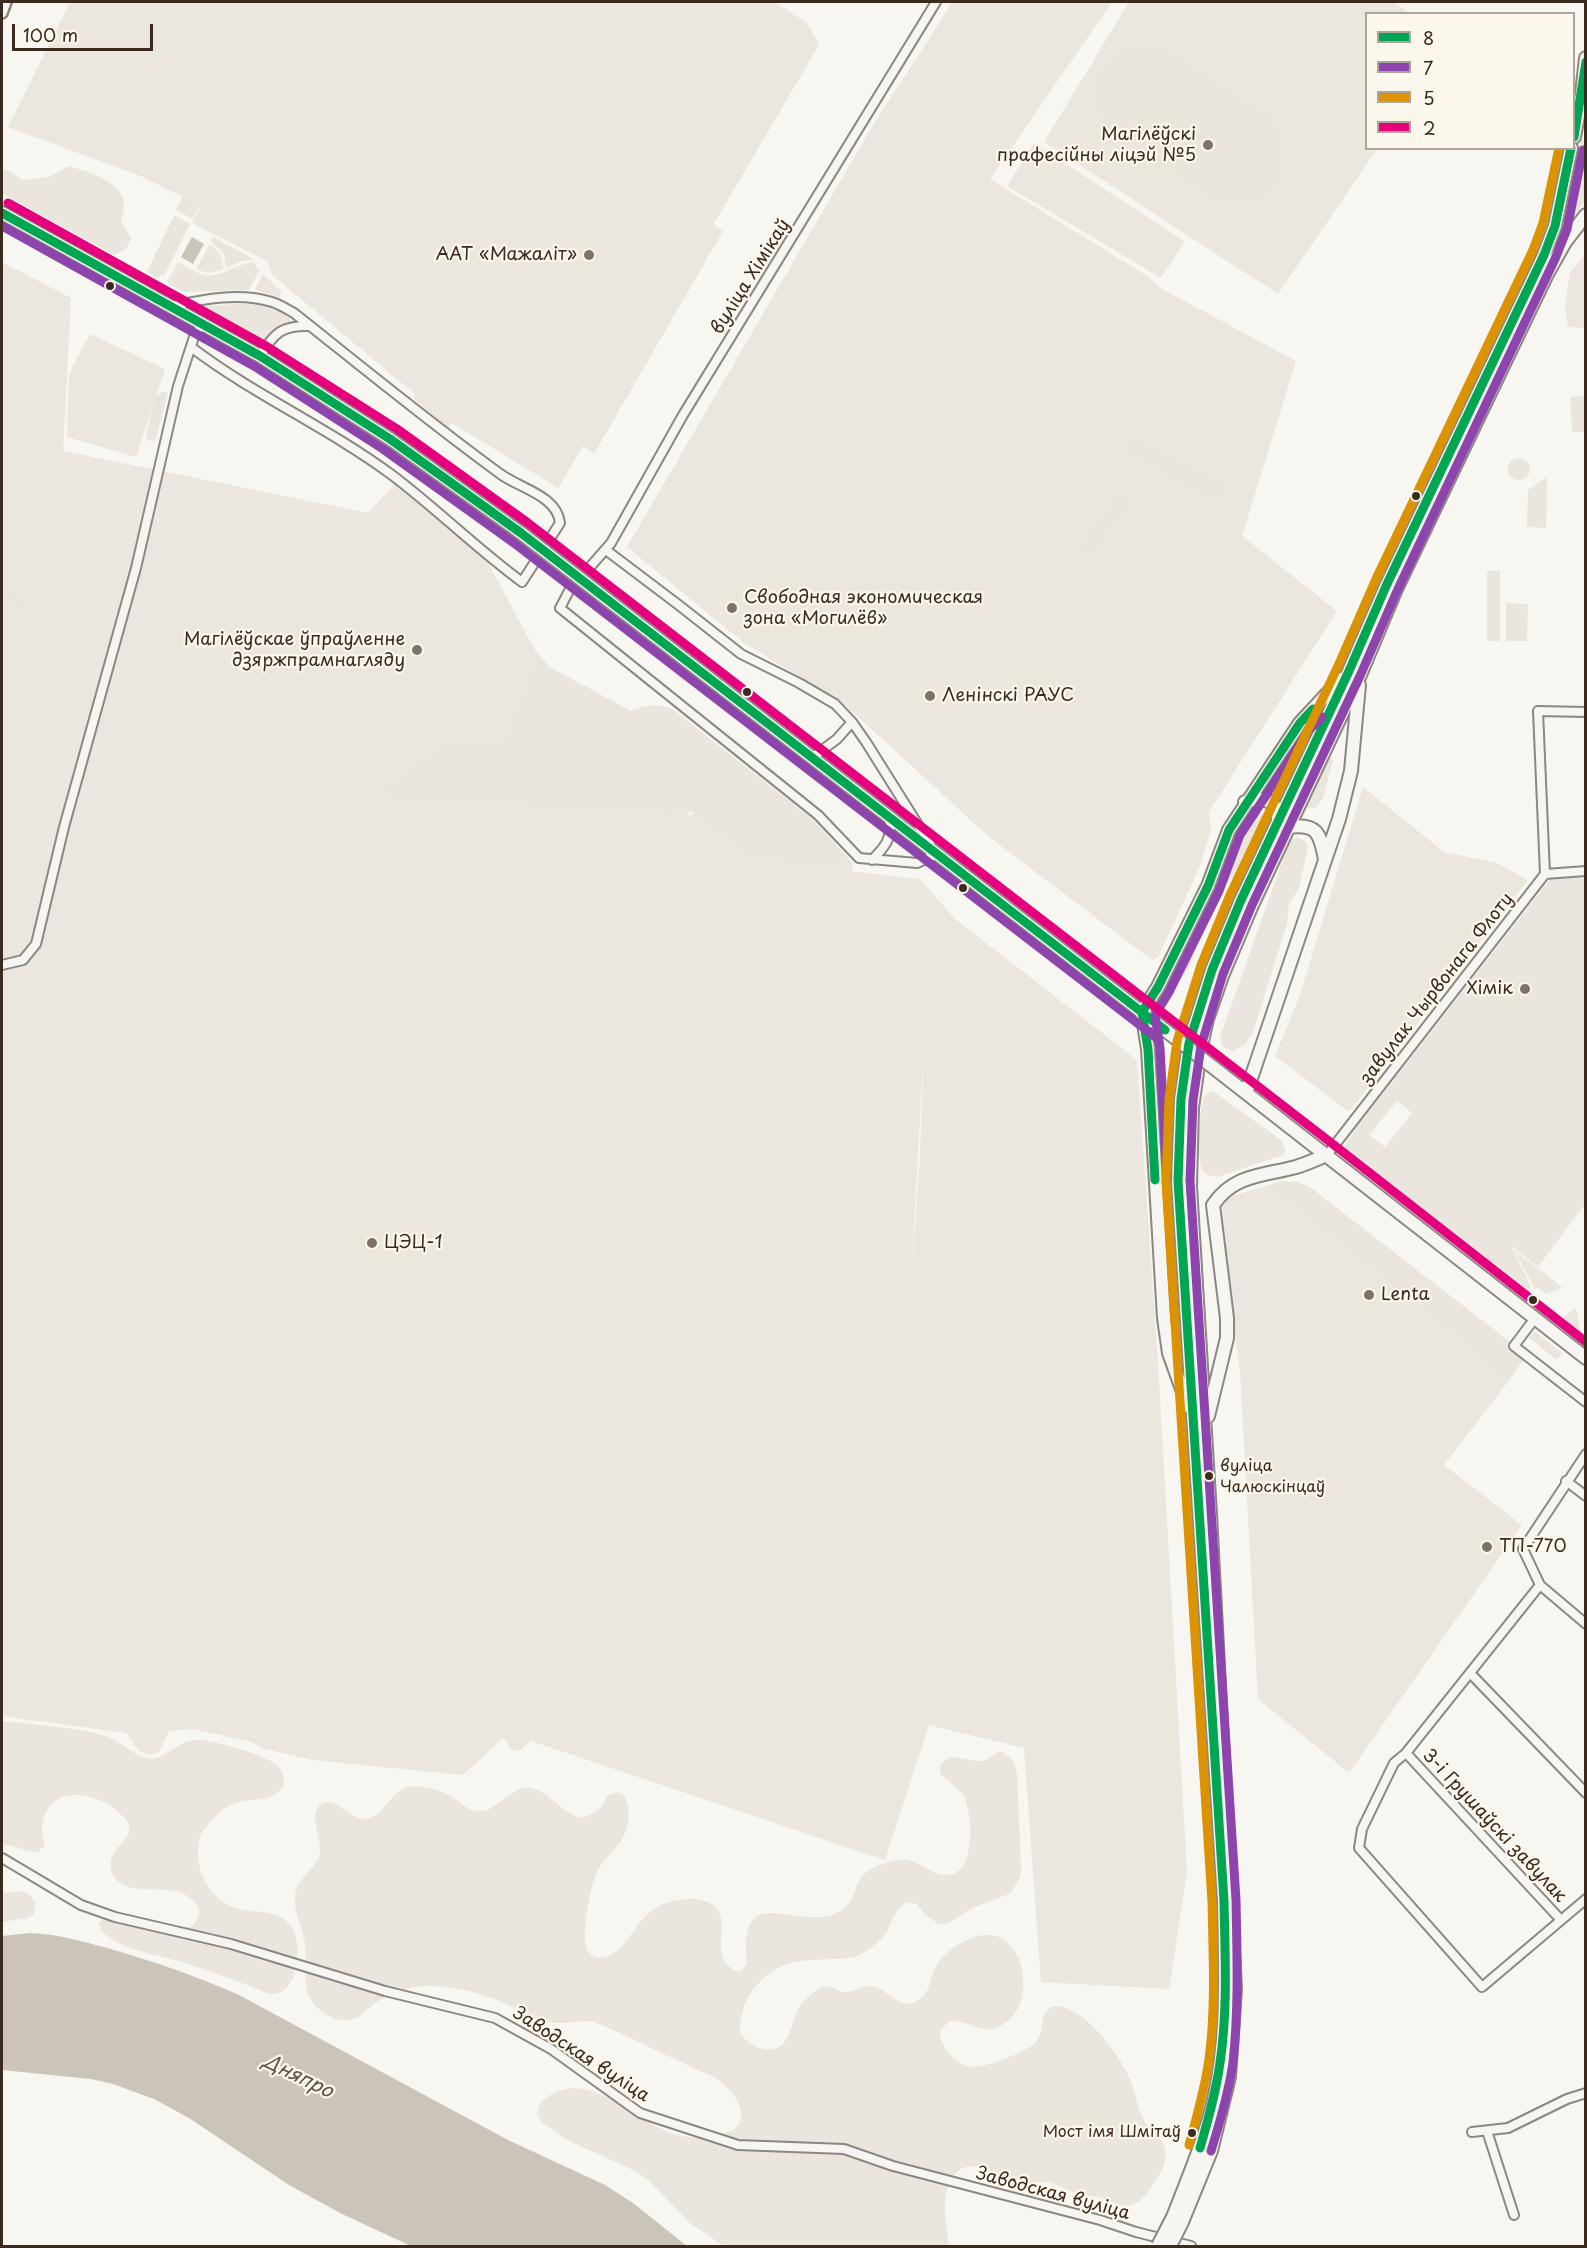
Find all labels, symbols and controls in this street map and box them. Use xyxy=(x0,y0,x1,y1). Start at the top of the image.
scale bar xyxy=(15,12,156,50)
legend xyxy=(1365,12,1575,150)
text: 100 m xyxy=(23,21,78,48)
text: 8 xyxy=(1423,24,1434,51)
text: 7 xyxy=(1423,54,1433,81)
text: 5 xyxy=(1423,84,1435,111)
text: 2 xyxy=(1423,114,1436,141)
place label: Магілёўскі прафесійны ліцэй №5 xyxy=(997,124,1196,166)
marker: Магілёўскі прафесійны ліцэй №5 xyxy=(1201,138,1215,152)
street label: вуліца Хімікаў xyxy=(707,215,795,339)
place label: ААТ «Мажаліт» xyxy=(436,244,577,266)
marker: ААТ «Мажаліт» xyxy=(582,248,596,262)
unlabelled marker xyxy=(104,280,116,292)
unlabelled marker xyxy=(1410,490,1422,502)
place label: Свободная экономическая зона «Могилёв» xyxy=(744,587,983,630)
marker: Свободная экономическая зона «Могилёв» xyxy=(725,601,739,615)
place label: Магілёўскае ўпраўленне дзяржпрамнагляду xyxy=(184,629,405,672)
marker: Магілёўскае ўпраўленне дзяржпрамнагляду xyxy=(410,643,424,657)
place label: Ленінскі РАУС xyxy=(942,685,1074,707)
unlabelled marker xyxy=(741,686,753,698)
marker: Ленінскі РАУС xyxy=(923,689,937,703)
unlabelled marker xyxy=(957,882,969,894)
street label: завулак Чырвонага Флоту xyxy=(1356,889,1518,1089)
place label: Хімік xyxy=(1466,978,1513,1000)
marker: Хімік xyxy=(1518,982,1532,996)
place label: ЦЭЦ-1 xyxy=(384,1232,443,1254)
marker: ЦЭЦ-1 xyxy=(365,1236,379,1250)
place label: Lenta xyxy=(1381,1284,1430,1306)
marker: Lenta xyxy=(1362,1288,1376,1302)
unlabelled marker xyxy=(1527,1294,1539,1306)
place label: вуліца Чалюскінцаў xyxy=(1220,1457,1325,1495)
marker: вуліца Чалюскінцаў xyxy=(1203,1470,1215,1482)
place label: ТП-770 xyxy=(1499,1536,1567,1558)
marker: ТП-770 xyxy=(1480,1540,1494,1554)
street label: 3-і Грушаўскі завулак xyxy=(1417,1745,1571,1907)
street label: Заводская вуліца xyxy=(509,2003,653,2107)
water label: Дняпро xyxy=(259,2050,337,2104)
place label: Мост імя Шмітаў xyxy=(1043,2123,1181,2143)
marker: Мост імя Шмітаў xyxy=(1186,2127,1198,2139)
street label: Заводская вуліца xyxy=(974,2163,1132,2225)

